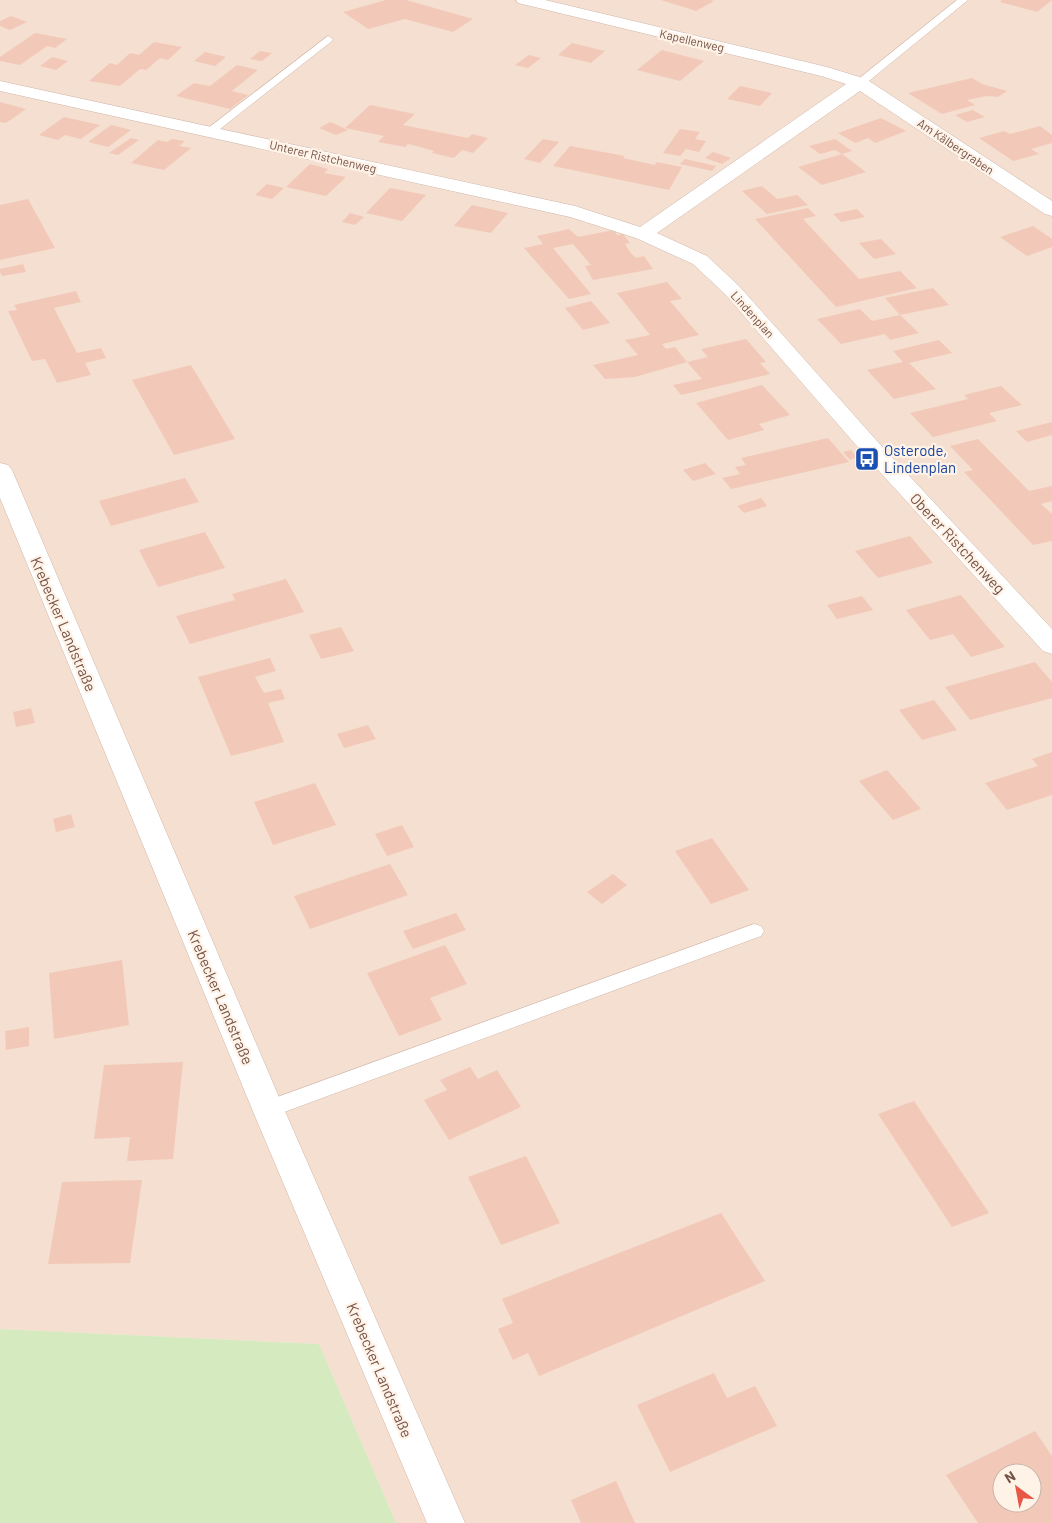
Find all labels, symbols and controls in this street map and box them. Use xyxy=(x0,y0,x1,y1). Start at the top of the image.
street label: Kapellenweg xyxy=(658,26,726,54)
street label: Am Kälbergraben xyxy=(915,115,997,177)
street label: Unterer Ristchenweg xyxy=(268,137,378,175)
street label: Lindenplan xyxy=(729,288,777,340)
place label: Osterode, Lindenplan xyxy=(884,441,956,476)
bus stop icon: Osterode, Lindenplan xyxy=(854,446,880,472)
street label: Oberer Ristchenweg xyxy=(907,489,1009,597)
street label: Krebecker Landstraße xyxy=(27,554,101,694)
street label: Krebecker Landstraße xyxy=(184,927,258,1067)
street label: Krebecker Landstraße xyxy=(343,1300,417,1440)
north arrow xyxy=(992,1463,1042,1513)
text: N xyxy=(1001,1467,1018,1486)

